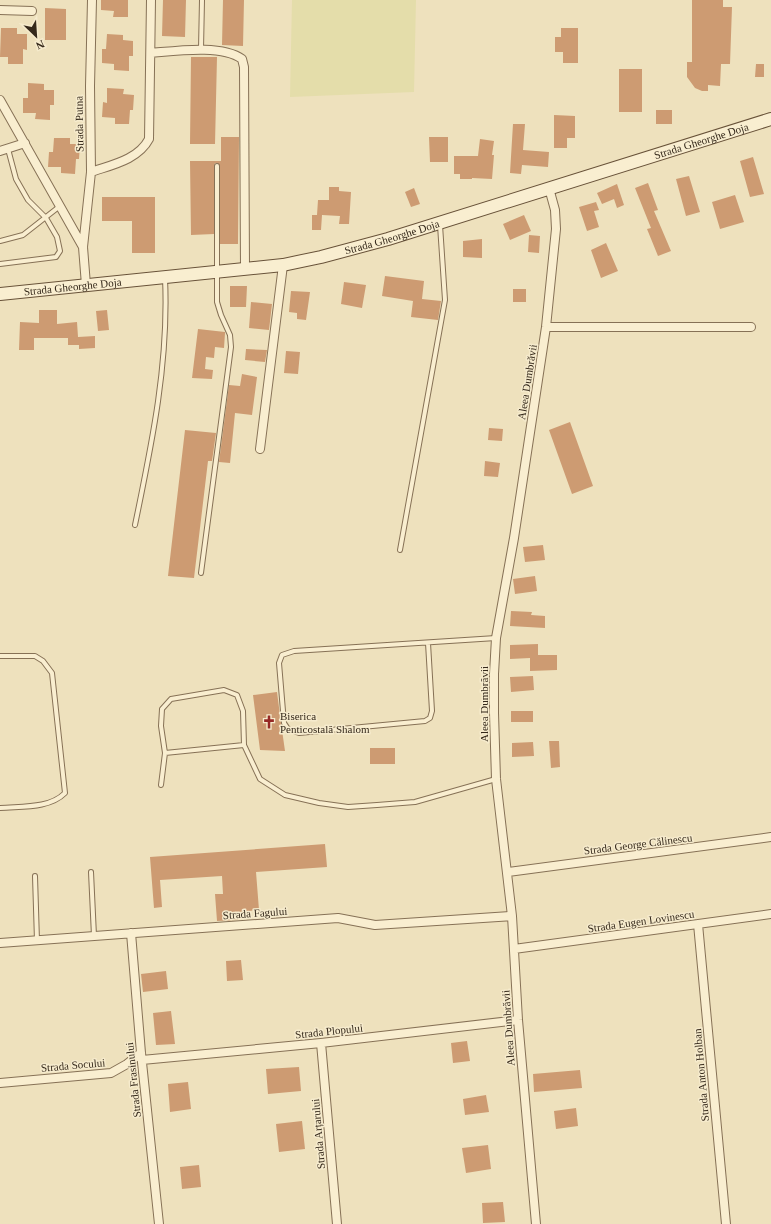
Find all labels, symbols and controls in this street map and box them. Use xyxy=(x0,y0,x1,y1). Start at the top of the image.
north arrow xyxy=(16,16,56,56)
text: N xyxy=(34,38,46,52)
street label: Strada Putna xyxy=(73,96,85,152)
street label: Strada Gheorghe Doja xyxy=(653,120,750,161)
street label: Strada Gheorghe Doja xyxy=(343,217,441,256)
street label: Strada Gheorghe Doja xyxy=(23,276,122,298)
street label: Aleea Dumbrăvii xyxy=(515,343,539,421)
street label: Aleea Dumbrăvii xyxy=(478,666,490,742)
place label: Biserica Penticostală Shalom xyxy=(280,710,370,735)
church icon: Biserica Penticostală Shalom xyxy=(261,714,277,730)
street label: Strada George Călinescu xyxy=(583,831,693,857)
street label: Strada Fagului xyxy=(222,905,288,921)
street label: Strada Eugen Lovinescu xyxy=(587,908,696,934)
street label: Aleea Dumbrăvii xyxy=(499,990,517,1066)
street label: Strada Plopului xyxy=(294,1021,364,1041)
street label: Strada Anton Holban xyxy=(691,1028,711,1122)
street label: Strada Frasinului xyxy=(123,1042,143,1118)
street label: Strada Socului xyxy=(40,1056,106,1074)
street label: Strada Arțarului xyxy=(309,1098,327,1170)

